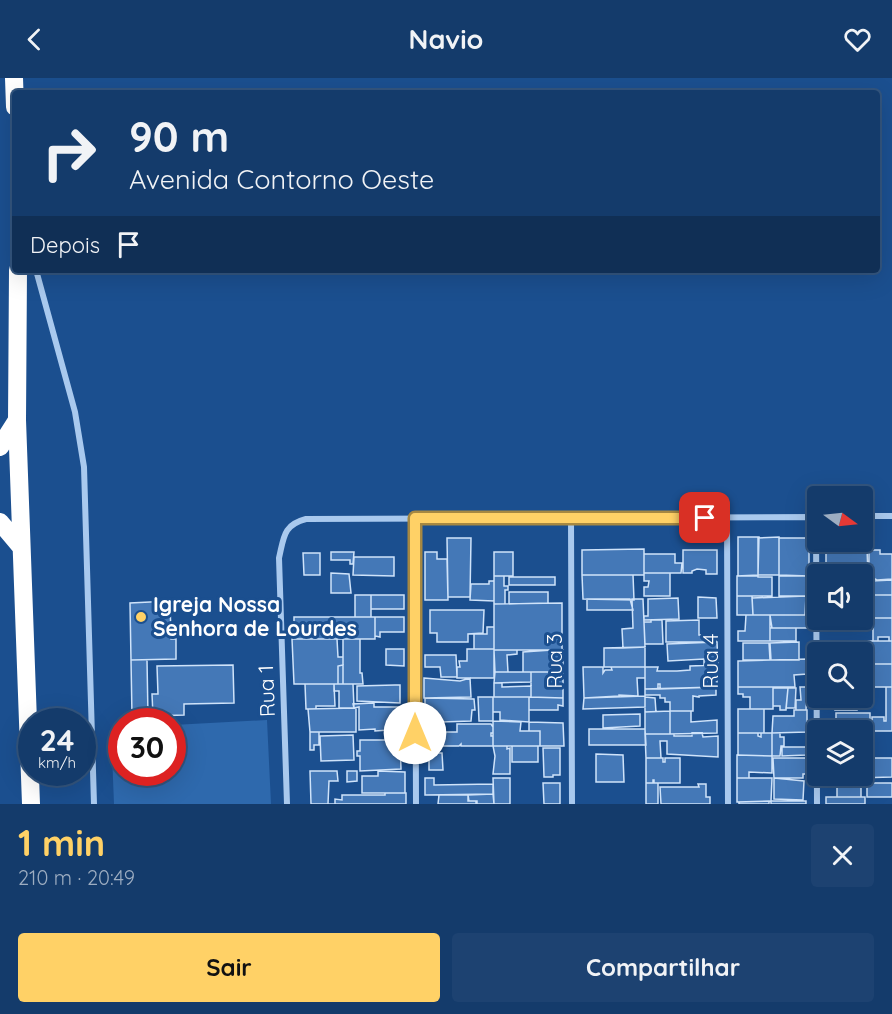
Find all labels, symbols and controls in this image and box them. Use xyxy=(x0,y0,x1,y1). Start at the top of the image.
text: Navio xyxy=(409,22,483,56)
icon: back xyxy=(18,23,51,56)
icon: heart xyxy=(841,23,874,56)
text: 90 m xyxy=(129,110,229,163)
icon: right xyxy=(30,114,108,192)
text: Avenida Contorno Oeste xyxy=(129,162,434,196)
icon: arrive xyxy=(112,228,145,261)
text: Depois xyxy=(30,231,100,259)
north arrow xyxy=(807,486,873,552)
map controls xyxy=(807,486,873,786)
pin xyxy=(679,492,730,543)
icon: arrive xyxy=(688,501,721,534)
button: sound xyxy=(807,564,873,630)
place label: Igreja Nossa Senhora de Lourdes xyxy=(153,591,357,641)
marker: Igreja Nossa Senhora de Lourdes xyxy=(134,610,148,624)
street label: Rua 3 xyxy=(541,633,567,689)
street label: Rua 4 xyxy=(697,633,723,689)
button: search xyxy=(807,642,873,708)
street label: Rua 1 xyxy=(252,665,280,717)
position arrow xyxy=(383,701,447,765)
speed limit sign: 30 xyxy=(108,708,186,786)
button: layers xyxy=(807,720,873,786)
text: 24 xyxy=(40,721,74,759)
text: km/h xyxy=(38,753,76,772)
text: 1 min xyxy=(18,820,105,865)
button: close xyxy=(811,824,874,887)
text: 210 m · 20:49 xyxy=(18,865,135,890)
button: Sair xyxy=(18,933,440,1002)
button: Compartilhar xyxy=(452,933,874,1002)

